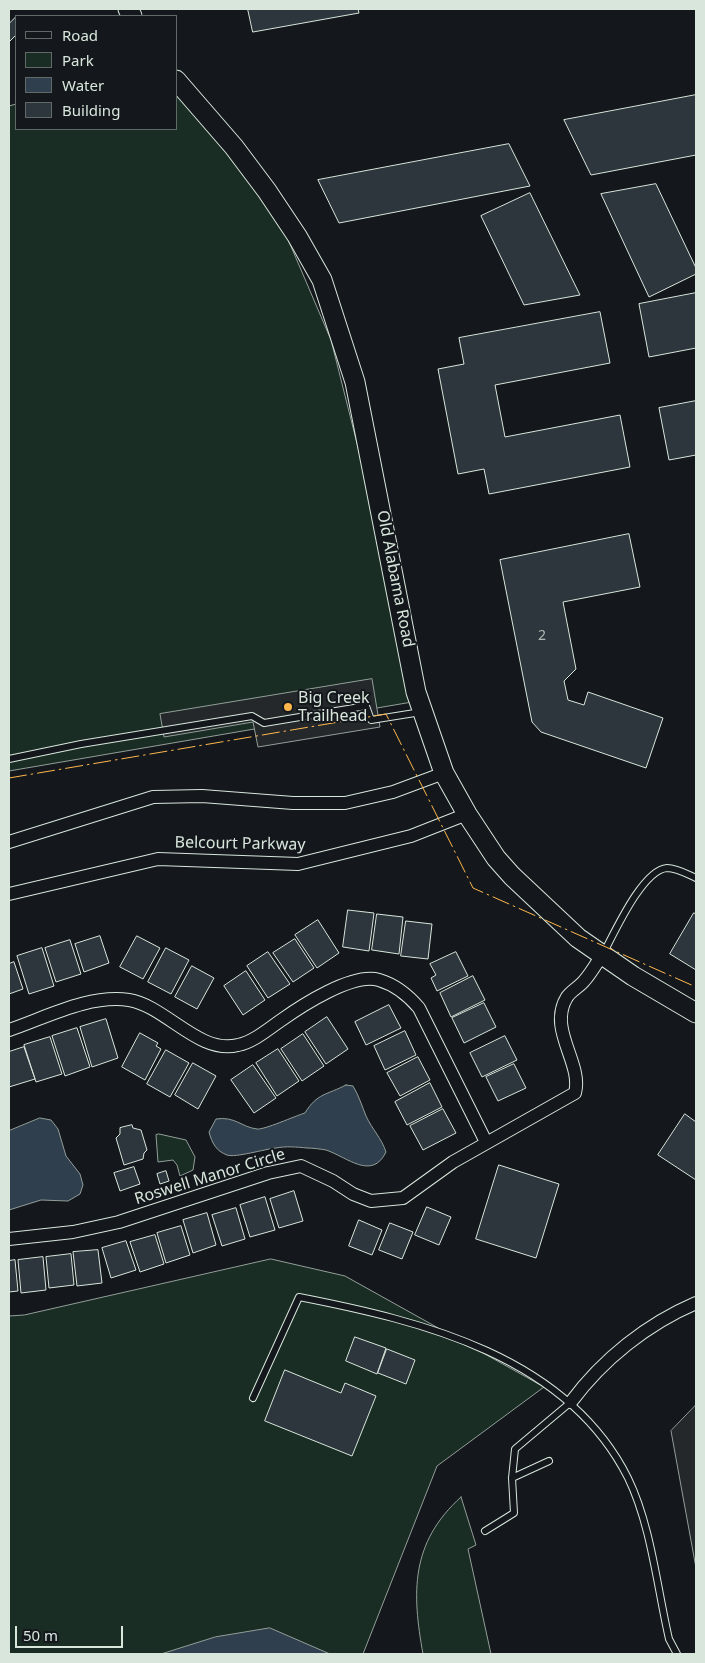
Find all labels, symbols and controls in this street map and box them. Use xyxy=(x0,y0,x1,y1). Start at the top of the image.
legend xyxy=(15,15,178,130)
text: Road xyxy=(62,25,98,45)
text: Park xyxy=(62,50,94,70)
text: Water xyxy=(62,75,104,95)
text: Building xyxy=(62,100,120,120)
street label: Old Alabama Road xyxy=(372,509,418,649)
house number: 2 xyxy=(538,628,546,644)
place label: Big Creek Trailhead xyxy=(298,688,370,726)
marker: Big Creek Trailhead xyxy=(282,701,294,713)
street label: Belcourt Parkway xyxy=(174,833,306,855)
street label: Roswell Manor Circle xyxy=(132,1145,288,1209)
scale bar xyxy=(18,1616,125,1648)
text: 50 m xyxy=(23,1625,58,1645)

